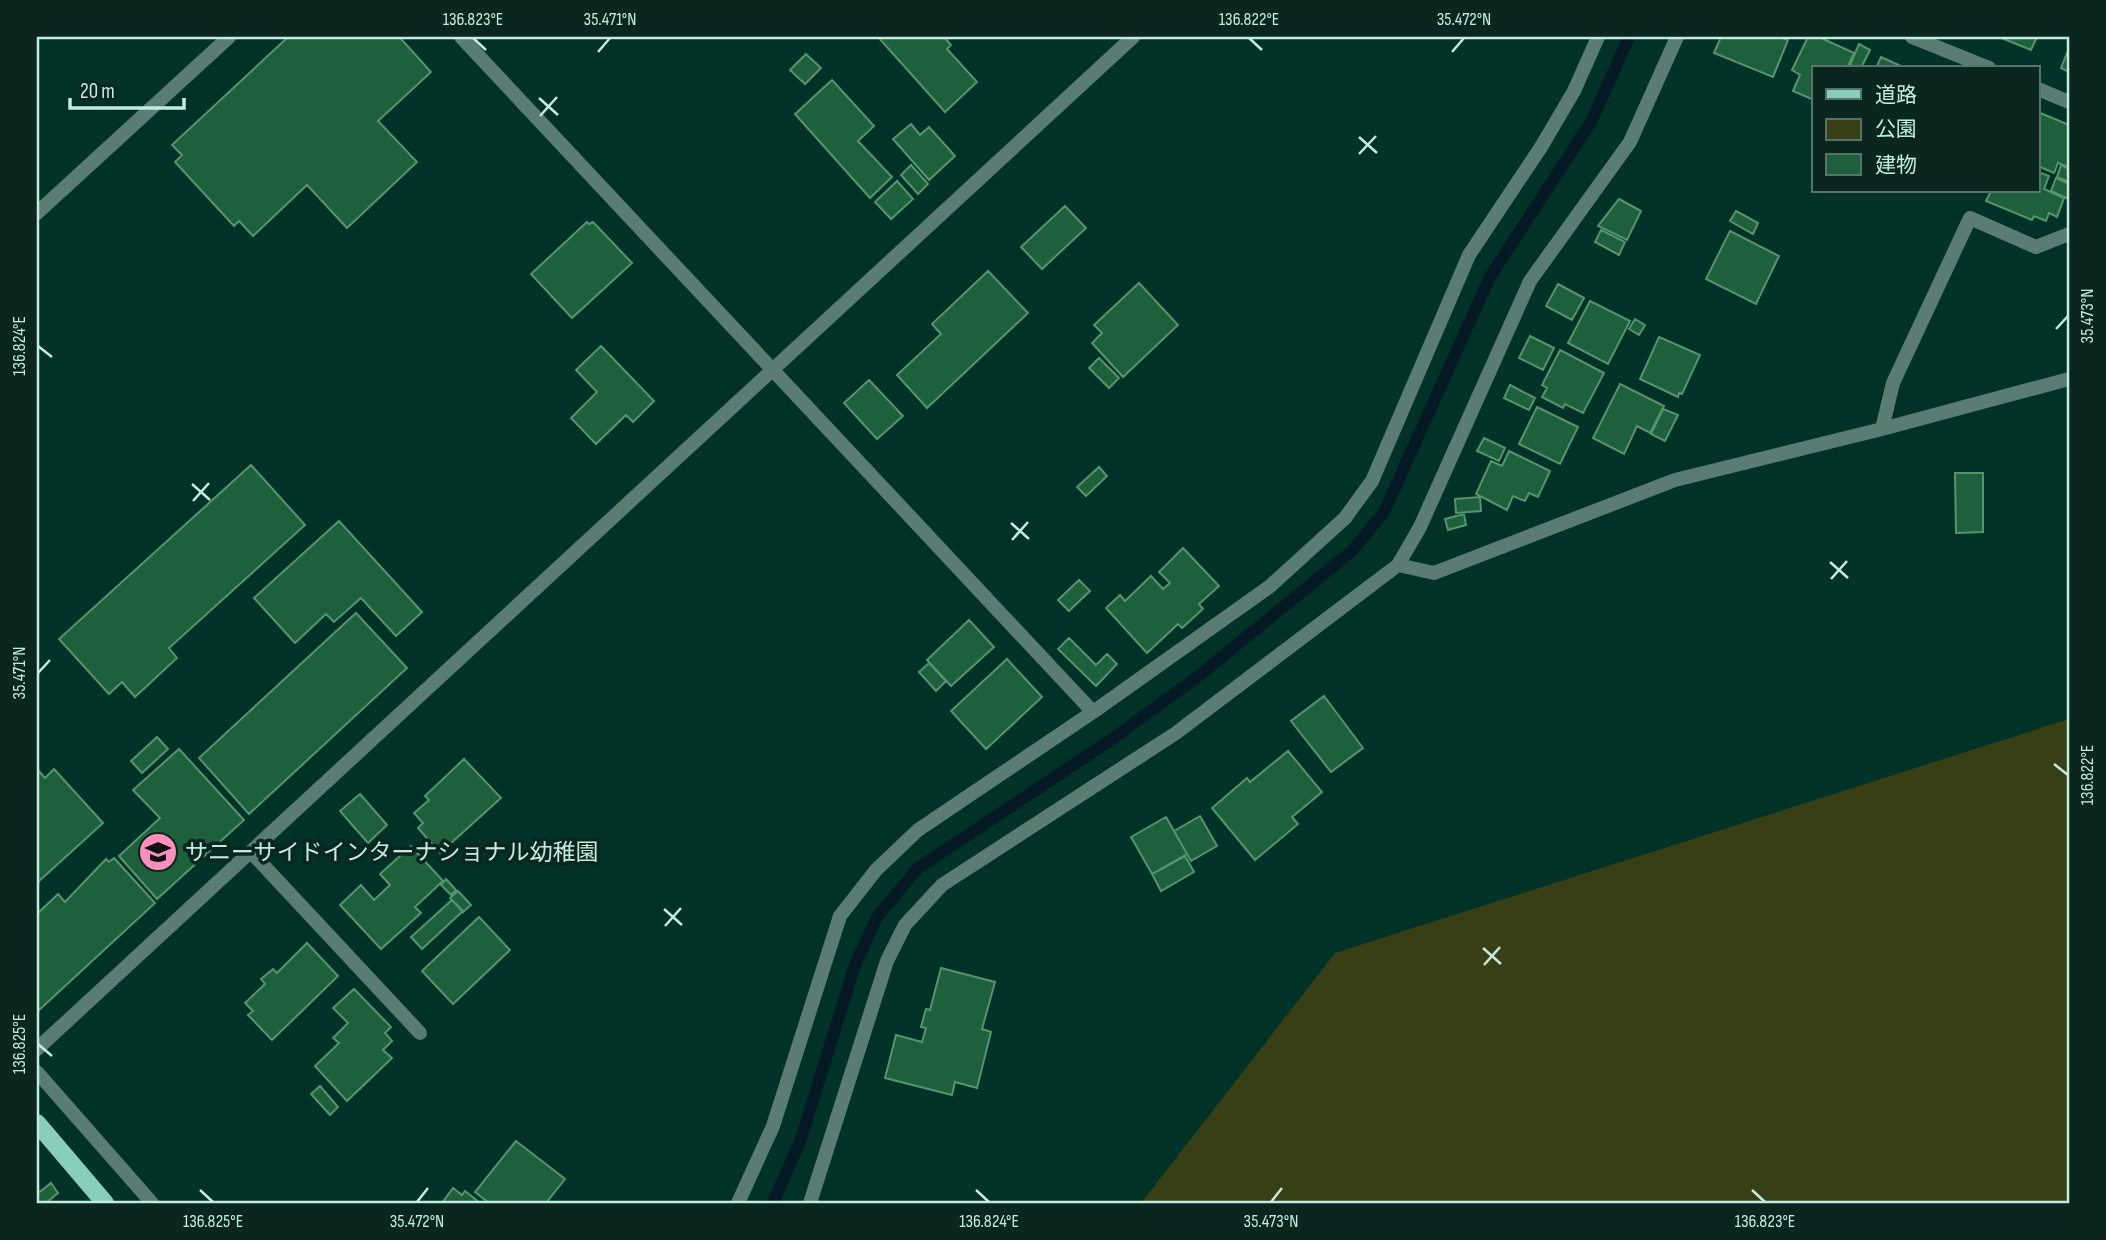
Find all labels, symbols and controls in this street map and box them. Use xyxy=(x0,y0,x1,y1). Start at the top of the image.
text: 136.823°E xyxy=(443,9,503,30)
text: 35.471°N xyxy=(584,9,636,30)
text: 136.822°E xyxy=(1219,9,1279,30)
text: 35.472°N xyxy=(1437,9,1491,30)
scale bar xyxy=(70,66,184,110)
legend xyxy=(1812,66,2039,192)
text: 20 m xyxy=(80,79,115,104)
text: 道路 xyxy=(1875,83,1917,108)
text: 公園 xyxy=(1875,117,1917,142)
text: 建物 xyxy=(1875,153,1917,178)
text: 35.473°N xyxy=(2077,289,2098,343)
text: 136.824°E xyxy=(9,316,30,376)
text: 35.471°N xyxy=(9,647,30,699)
text: 136.822°E xyxy=(2077,745,2098,805)
school or university icon: サニーサイドインターナショナル幼稚園 xyxy=(137,831,179,873)
place label: サニーサイドインターナショナル幼稚園 xyxy=(185,839,599,867)
text: 136.825°E xyxy=(9,1014,30,1074)
text: 136.825°E xyxy=(183,1211,243,1232)
text: 35.472°N xyxy=(390,1211,444,1232)
text: 136.824°E xyxy=(959,1211,1019,1232)
text: 35.473°N xyxy=(1244,1211,1298,1232)
text: 136.823°E xyxy=(1735,1211,1795,1232)

